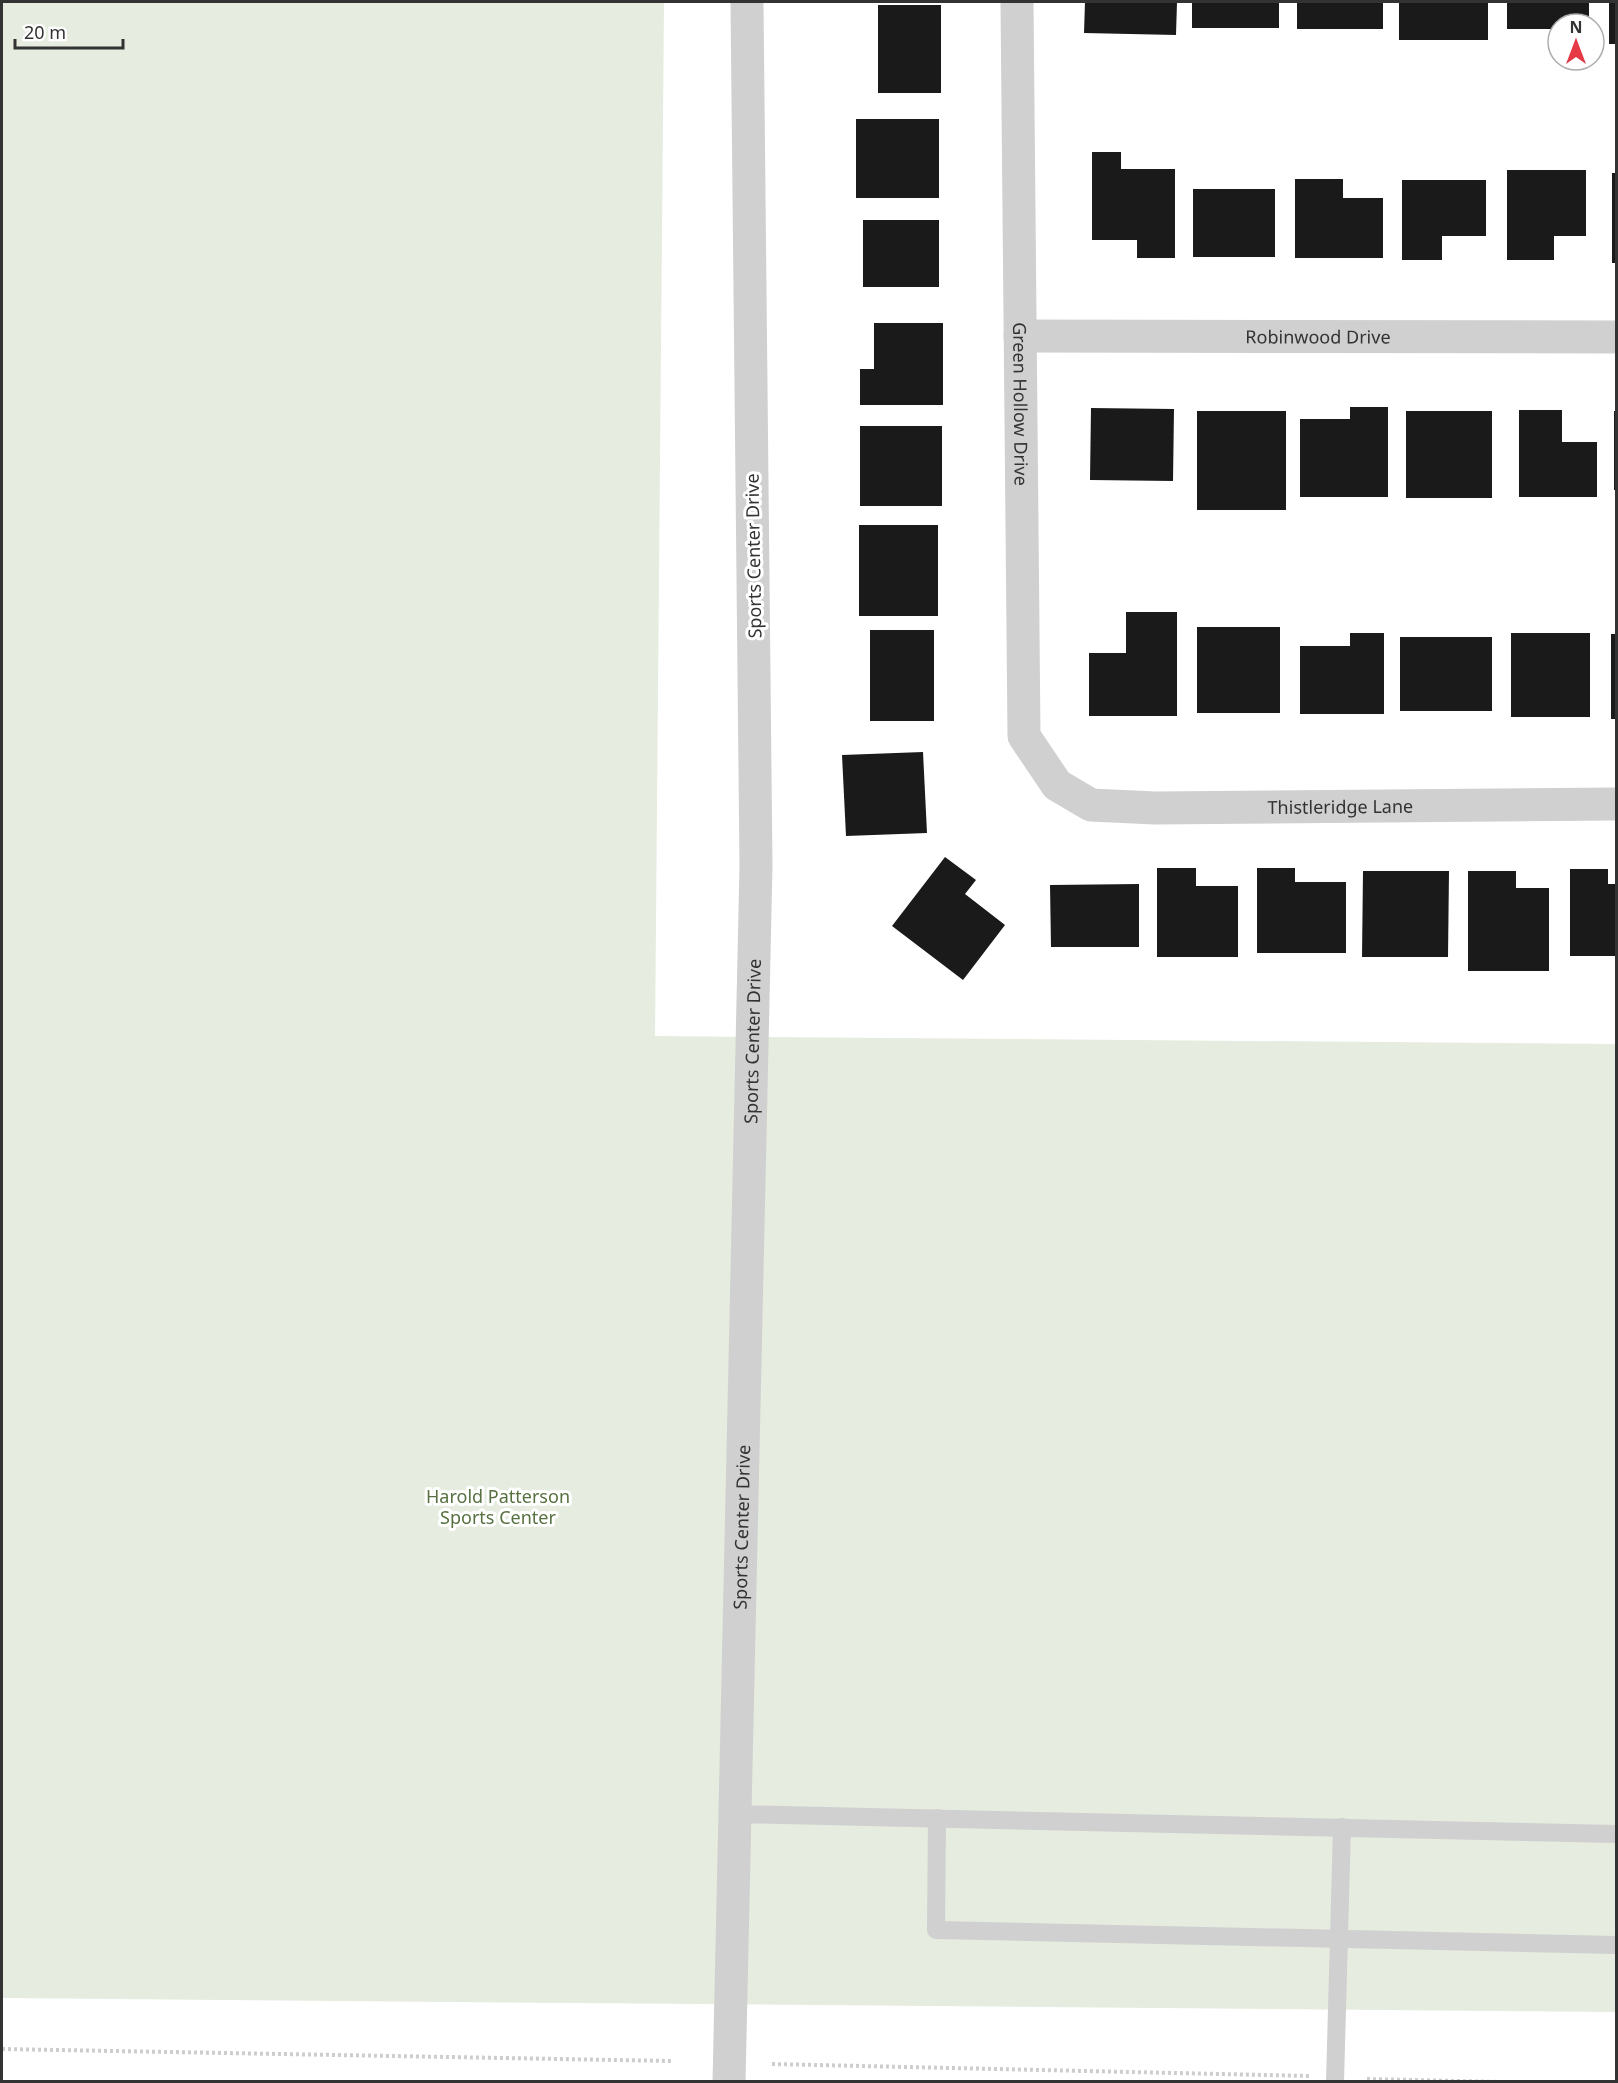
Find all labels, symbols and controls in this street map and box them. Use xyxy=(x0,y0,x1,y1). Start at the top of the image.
scale bar xyxy=(15,12,123,50)
north arrow xyxy=(1546,12,1606,72)
text: N xyxy=(1569,16,1583,38)
text: 20 m xyxy=(24,20,66,44)
street label: Green Hollow Drive xyxy=(1008,322,1034,486)
street label: Robinwood Drive xyxy=(1245,324,1391,349)
street label: Sports Center Drive xyxy=(740,473,766,639)
street label: Thistleridge Lane xyxy=(1267,794,1413,819)
street label: Sports Center Drive xyxy=(738,958,766,1124)
street label: Sports Center Drive xyxy=(727,1444,755,1610)
park label: Harold Patterson Sports Center xyxy=(426,1484,570,1529)

